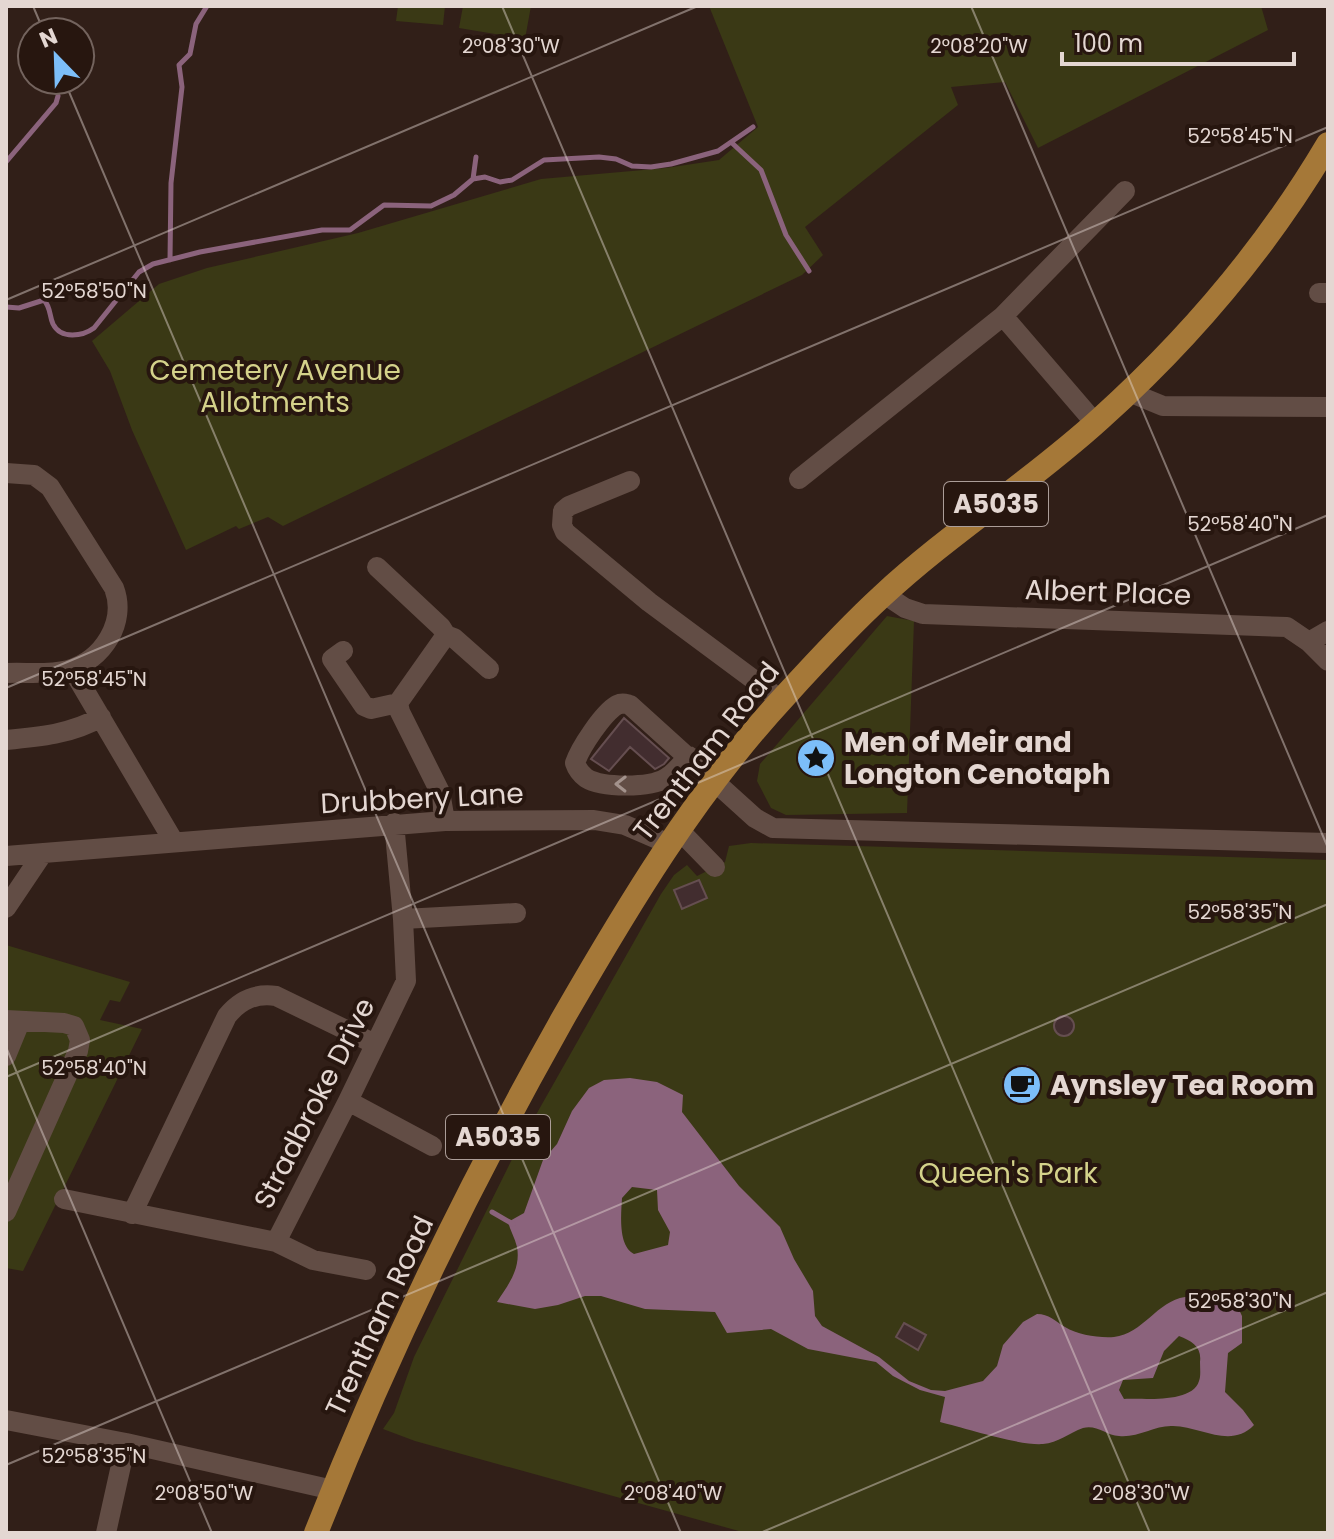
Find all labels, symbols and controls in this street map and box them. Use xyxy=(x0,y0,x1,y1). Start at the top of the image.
north arrow xyxy=(16,16,96,96)
scale bar xyxy=(1062,16,1294,66)
text: N xyxy=(35,21,62,56)
text: 100 m xyxy=(1074,27,1143,60)
text: 2°08'30"W xyxy=(462,32,560,60)
text: 2°08'20"W xyxy=(930,32,1028,60)
text: 52°58'45"N xyxy=(1187,122,1293,150)
text: 52°58'50"N xyxy=(41,277,147,305)
park label: Cemetery Avenue Allotments xyxy=(149,351,401,422)
road number: A5035 xyxy=(944,482,1048,526)
text: 52°58'40"N xyxy=(1187,510,1293,538)
street label: Albert Place xyxy=(1024,570,1192,615)
street label: Trentham Road xyxy=(624,654,789,849)
text: 52°58'45"N xyxy=(41,665,147,693)
place label: Men of Meir and Longton Cenotaph xyxy=(844,723,1111,794)
place icon: Men of Meir and Longton Cenotaph xyxy=(795,737,837,779)
street label: Drubbery Lane xyxy=(319,774,525,823)
one-way arrow xyxy=(614,775,627,793)
text: 52°58'35"N xyxy=(1188,898,1292,926)
street label: Stradbroke Drive xyxy=(244,991,384,1215)
text: 52°58'40"N xyxy=(41,1054,147,1082)
cafe icon: Aynsley Tea Room xyxy=(1001,1064,1043,1106)
place label: Aynsley Tea Room xyxy=(1050,1066,1314,1105)
road number: A5035 xyxy=(446,1115,550,1159)
park label: Queen's Park xyxy=(918,1154,1098,1193)
street label: Trentham Road xyxy=(316,1210,443,1423)
text: 52°58'30"N xyxy=(1188,1287,1292,1315)
text: 52°58'35"N xyxy=(42,1442,146,1470)
text: 2°08'50"W xyxy=(155,1479,254,1507)
text: 2°08'40"W xyxy=(624,1479,723,1507)
text: 2°08'30"W xyxy=(1092,1479,1190,1507)

